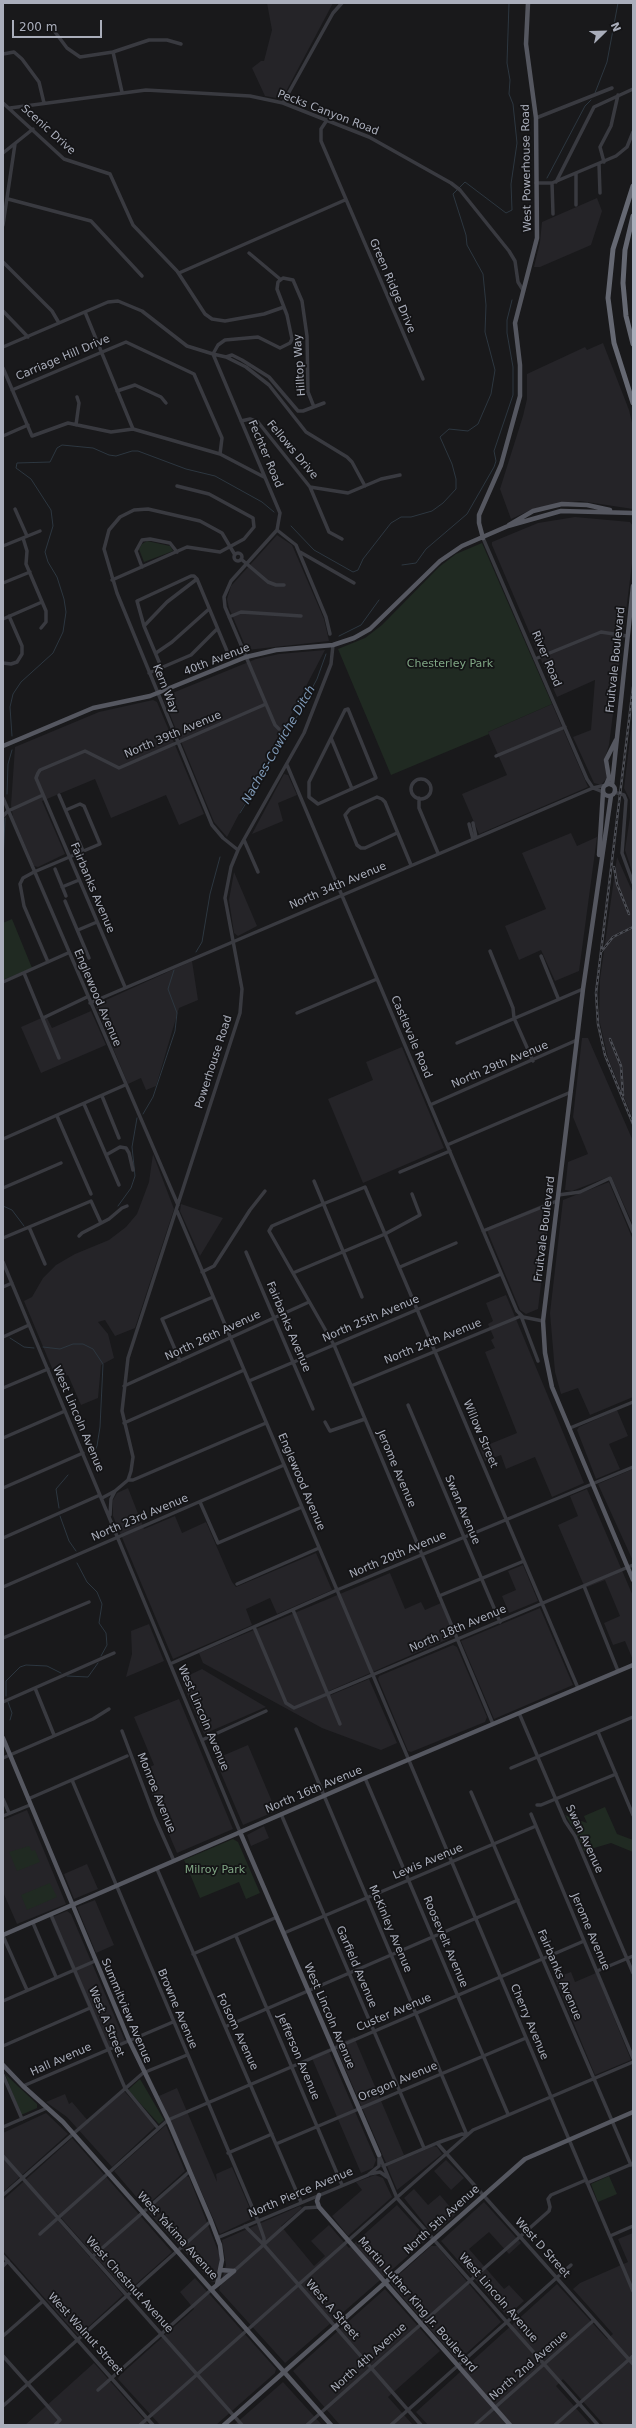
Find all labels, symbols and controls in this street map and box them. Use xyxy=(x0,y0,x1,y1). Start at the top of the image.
scale bar xyxy=(14,12,104,38)
north arrow xyxy=(584,12,624,52)
text: 200 m xyxy=(19,20,57,34)
text: N xyxy=(608,20,623,34)
street label: Pecks Canyon Road xyxy=(276,88,380,138)
street label: Scenic Drive xyxy=(18,102,78,158)
street label: West Powerhouse Road xyxy=(519,104,535,232)
street label: Green Ridge Drive xyxy=(366,237,418,335)
street label: Carriage Hill Drive xyxy=(14,332,112,384)
street label: Hilltop Way xyxy=(291,333,309,397)
street label: Fechter Road xyxy=(245,418,285,490)
street label: Fellows Drive xyxy=(264,418,320,482)
street label: Fruitvale Boulevard xyxy=(604,606,628,714)
street label: River Road xyxy=(528,629,564,689)
street label: 40th Avenue xyxy=(182,641,252,679)
park label: Chesterley Park xyxy=(407,657,493,671)
street label: Kern Way xyxy=(149,663,181,715)
water label: Naches-Cowiche Ditch xyxy=(239,683,319,807)
street label: North 39th Avenue xyxy=(123,709,223,761)
street label: Fairbanks Avenue xyxy=(67,841,117,935)
street label: North 34th Avenue xyxy=(288,860,388,912)
street label: Englewood Avenue xyxy=(71,947,123,1049)
street label: Castlevale Road xyxy=(388,994,434,1080)
street label: Powerhouse Road xyxy=(193,1014,235,1110)
street label: North 29th Avenue xyxy=(450,1039,550,1091)
street label: Fruitvale Boulevard xyxy=(532,1175,558,1283)
street label: Fairbanks Avenue xyxy=(263,1280,313,1374)
street label: North 25th Avenue xyxy=(321,1293,421,1345)
street label: North 26th Avenue xyxy=(163,1308,263,1364)
street label: North 24th Avenue xyxy=(382,1316,484,1368)
street label: West Lincoln Avenue xyxy=(50,1364,106,1474)
street label: Willow Street xyxy=(460,1398,500,1470)
street label: Jerome Avenue xyxy=(374,1428,418,1510)
street label: Englewood Avenue xyxy=(275,1431,327,1533)
street label: Swan Avenue xyxy=(441,1473,483,1547)
street label: North 23rd Avenue xyxy=(90,1492,190,1544)
street label: North 20th Avenue xyxy=(348,1529,448,1581)
street label: North 18th Avenue xyxy=(408,1603,508,1655)
street label: West Lincoln Avenue xyxy=(175,1663,231,1773)
street label: Monroe Avenue xyxy=(134,1751,178,1835)
street label: North 16th Avenue xyxy=(264,1764,364,1816)
street label: Swan Avenue xyxy=(562,1803,606,1875)
street label: Lewis Avenue xyxy=(391,1841,465,1883)
park label: Milroy Park xyxy=(185,1863,245,1877)
street label: McKinley Avenue xyxy=(366,1883,414,1975)
street label: Jerome Avenue xyxy=(568,1891,612,1973)
street label: Roosevelt Avenue xyxy=(420,1894,470,1990)
street label: Garfield Avenue xyxy=(333,1924,379,2010)
street label: Fairbanks Avenue xyxy=(534,1928,584,2022)
street label: Summitview Avenue xyxy=(98,1957,154,2065)
street label: West Lincoln Avenue xyxy=(301,1961,357,2071)
street label: Browne Avenue xyxy=(154,1967,200,2051)
street label: Cherry Avenue xyxy=(507,1982,551,2062)
street label: West A Street xyxy=(85,1985,127,2059)
street label: Folsom Avenue xyxy=(213,1991,261,2073)
street label: Custer Avenue xyxy=(354,1991,434,2035)
street label: Jefferson Avenue xyxy=(274,2012,322,2102)
street label: Hall Avenue xyxy=(28,2041,94,2079)
street label: Oregon Avenue xyxy=(356,2059,440,2105)
street label: North Pierce Avenue xyxy=(247,2165,355,2221)
street label: North 5th Avenue xyxy=(402,2183,482,2257)
street label: West Yakima Avenue xyxy=(134,2189,220,2283)
street label: West D Street xyxy=(512,2215,572,2281)
street label: West Chestnut Avenue xyxy=(82,2234,176,2336)
street label: Martin Luther King Jr. Boulevard xyxy=(355,2235,479,2375)
street label: West Lincoln Avenue xyxy=(456,2251,540,2345)
street label: West A Street xyxy=(302,2277,362,2343)
street label: West Walnut Street xyxy=(45,2290,125,2378)
street label: North 4th Avenue xyxy=(329,2321,409,2395)
street label: North 2nd Avenue xyxy=(487,2328,571,2404)

